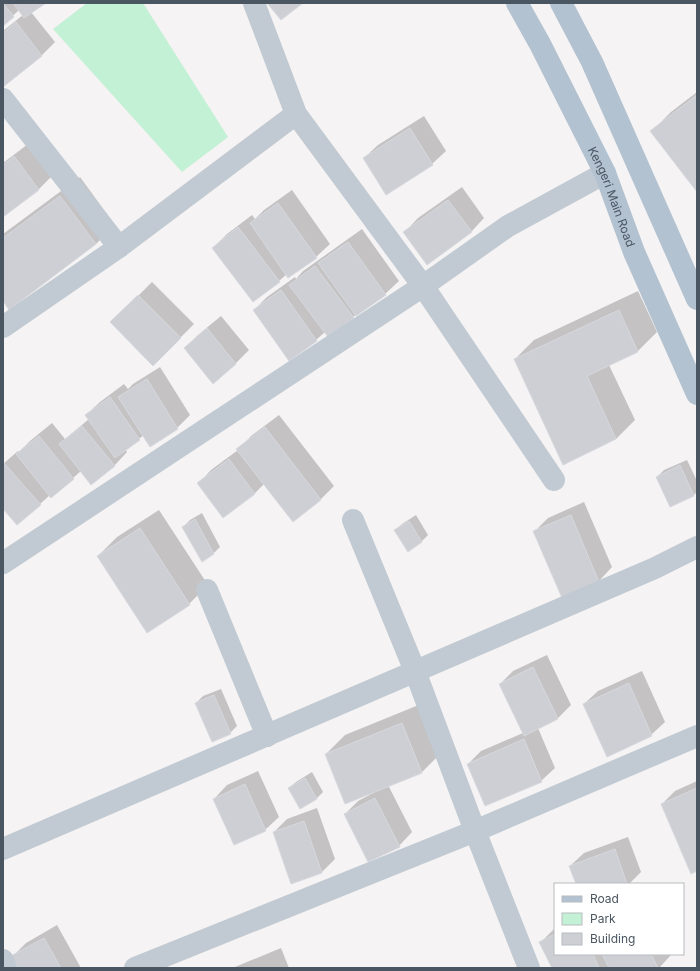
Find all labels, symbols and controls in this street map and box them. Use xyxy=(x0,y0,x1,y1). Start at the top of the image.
street label: Kengeri Main Road xyxy=(585,144,639,249)
legend xyxy=(554,883,684,955)
text: Road xyxy=(590,891,619,906)
text: Park xyxy=(590,911,616,926)
text: Building xyxy=(590,931,635,946)

